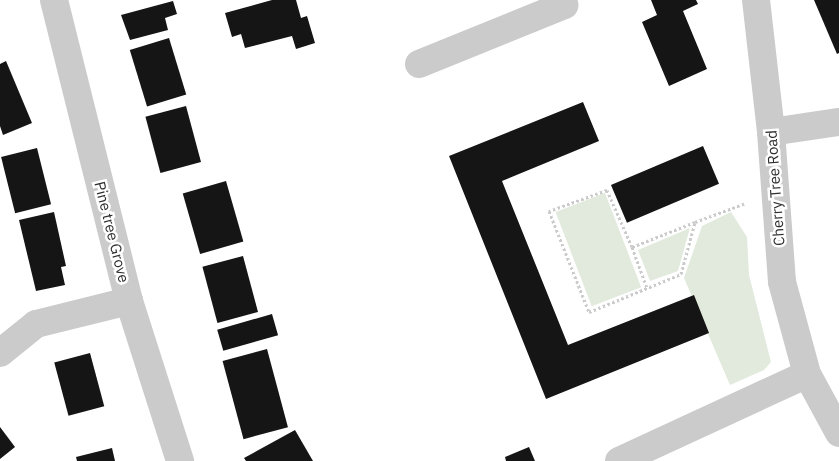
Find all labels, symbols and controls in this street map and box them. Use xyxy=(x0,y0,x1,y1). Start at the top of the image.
street label: Cherry Tree Road xyxy=(762,129,788,247)
street label: Pine tree Grove xyxy=(91,180,133,284)

